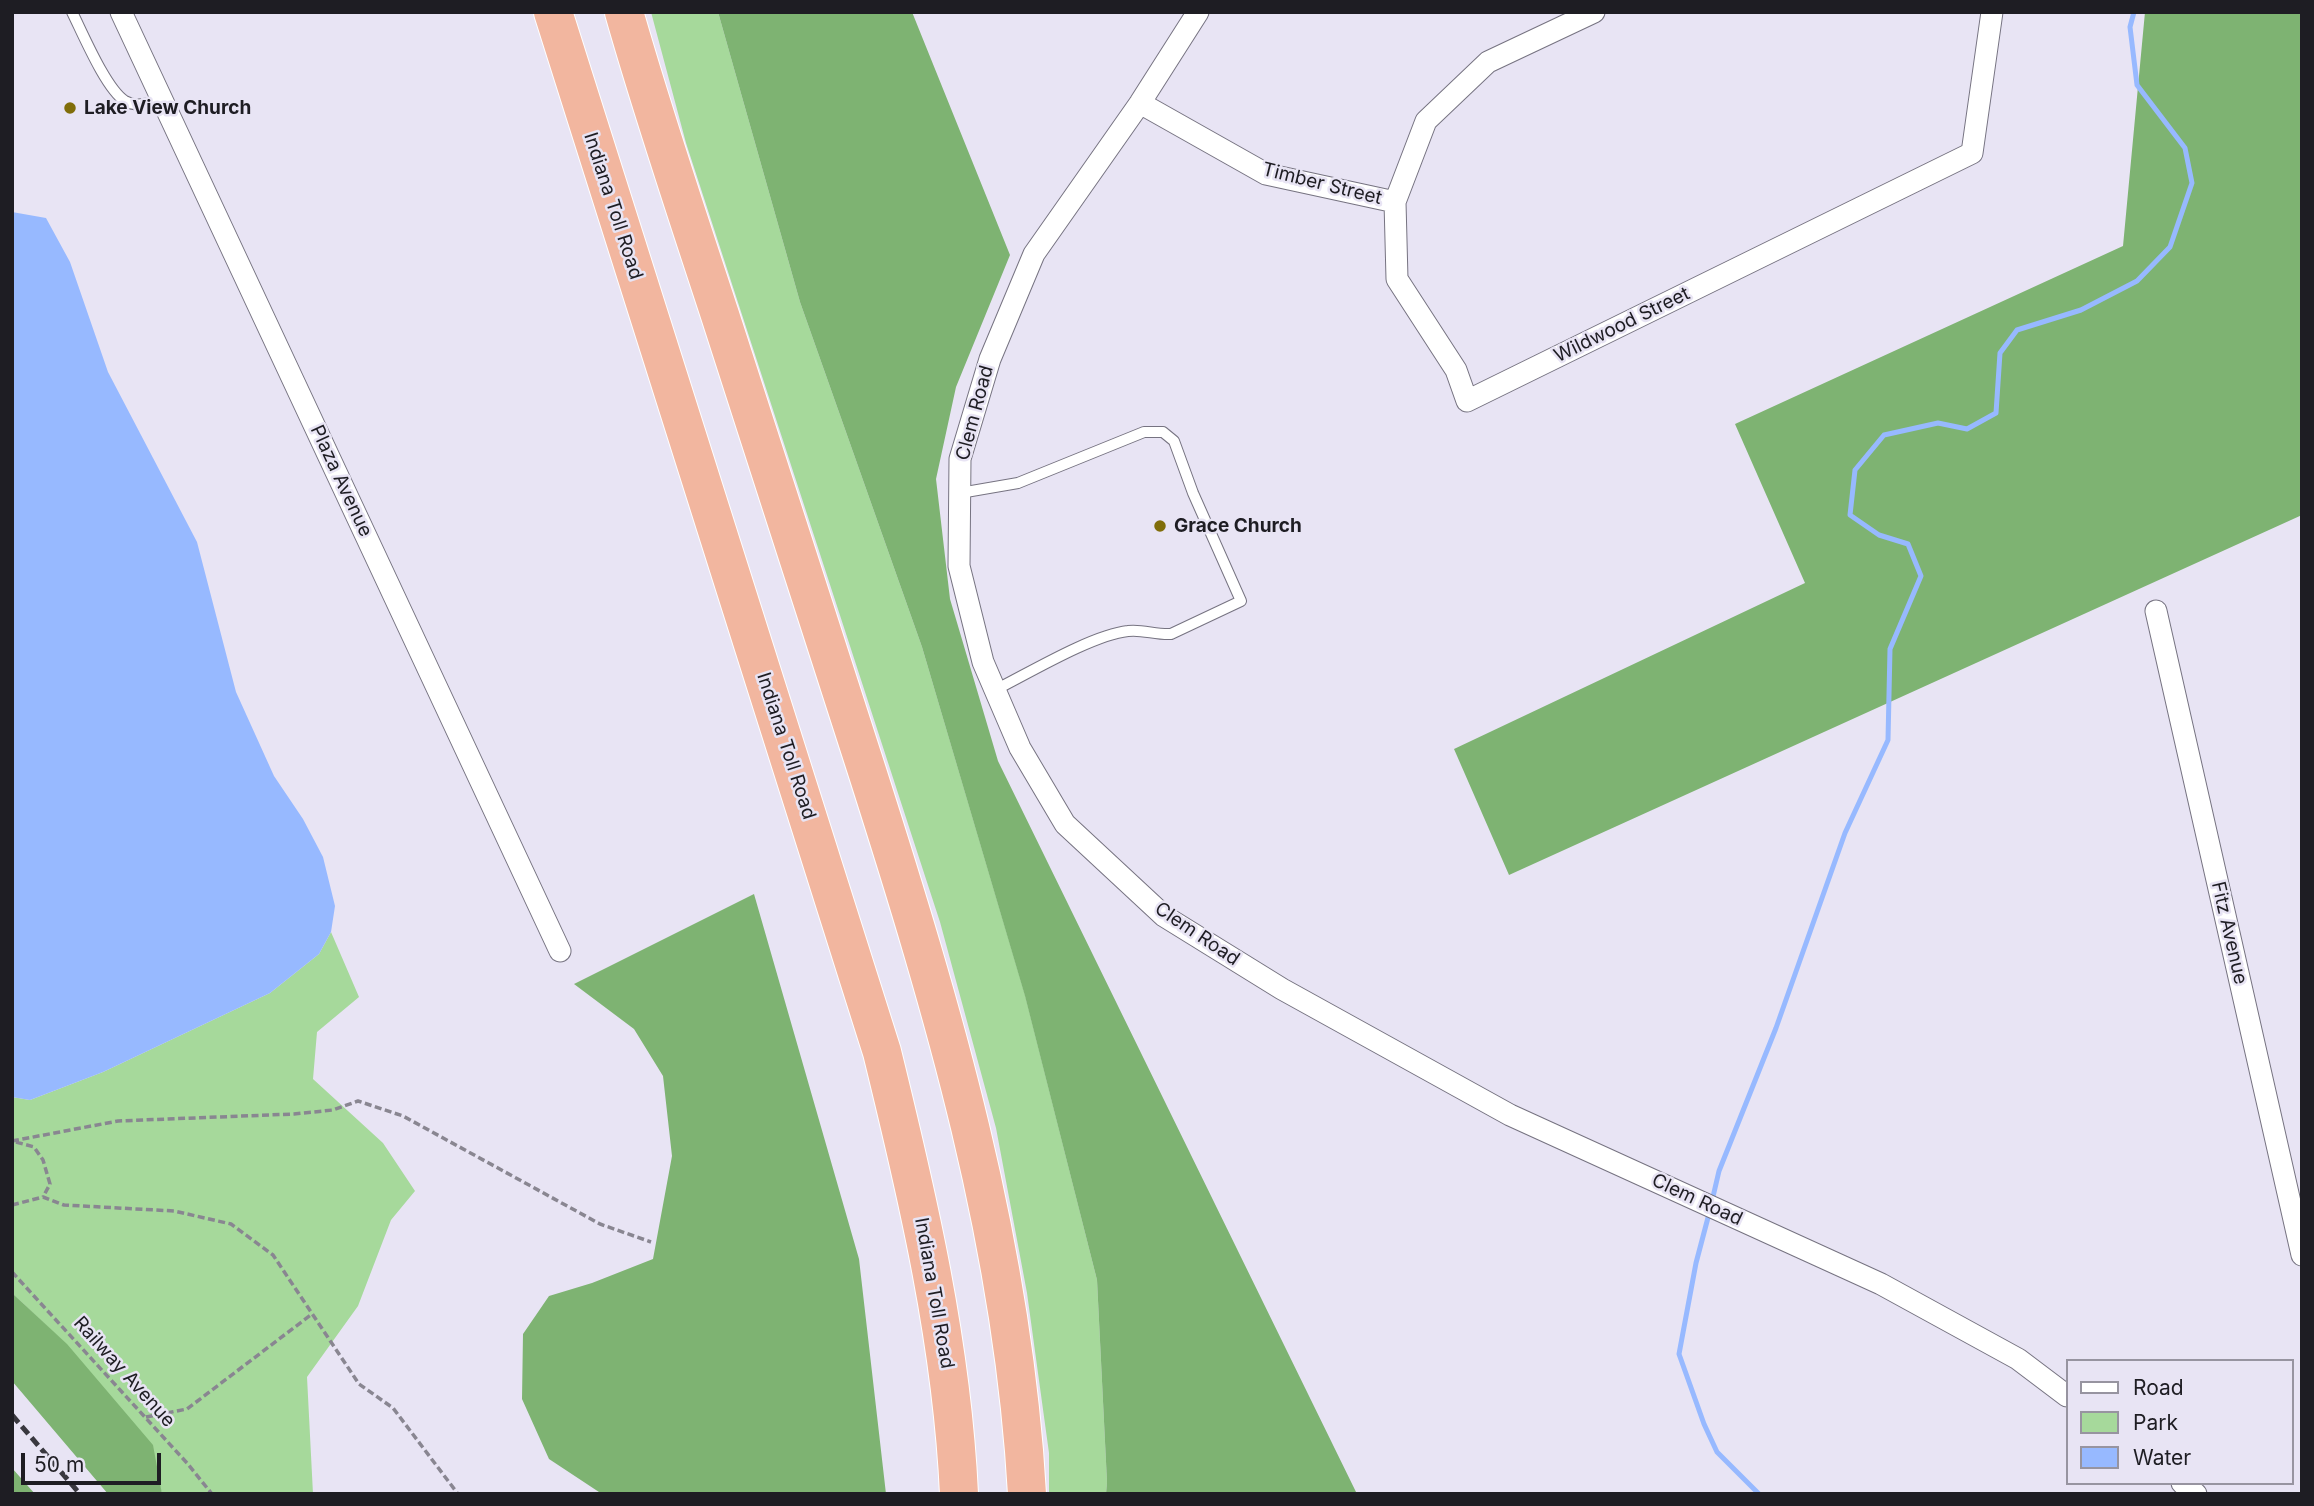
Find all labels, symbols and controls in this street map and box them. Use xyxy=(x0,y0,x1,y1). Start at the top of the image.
place label: Lake View Church xyxy=(84,97,251,119)
marker: Lake View Church xyxy=(62,100,78,116)
street label: Indiana Toll Road xyxy=(579,130,647,282)
street label: Timber Street xyxy=(1260,158,1384,210)
street label: Wildwood Street xyxy=(1550,282,1694,368)
street label: Clem Road xyxy=(951,363,999,463)
street label: Plaza Avenue xyxy=(305,422,377,540)
place label: Grace Church xyxy=(1174,515,1302,537)
marker: Grace Church xyxy=(1152,518,1168,534)
street label: Indiana Toll Road xyxy=(752,670,820,822)
street label: Fitz Avenue xyxy=(2206,879,2252,987)
street label: Clem Road xyxy=(1150,897,1244,971)
street label: Clem Road xyxy=(1648,1169,1746,1231)
street label: Indiana Toll Road xyxy=(909,1216,959,1370)
street label: Railway Avenue xyxy=(68,1312,180,1432)
legend xyxy=(2066,1359,2293,1485)
text: Road xyxy=(2133,1375,2184,1400)
text: Park xyxy=(2133,1410,2178,1435)
scale bar xyxy=(24,1440,164,1484)
text: Water xyxy=(2133,1445,2191,1470)
text: 50 m xyxy=(34,1452,84,1477)

